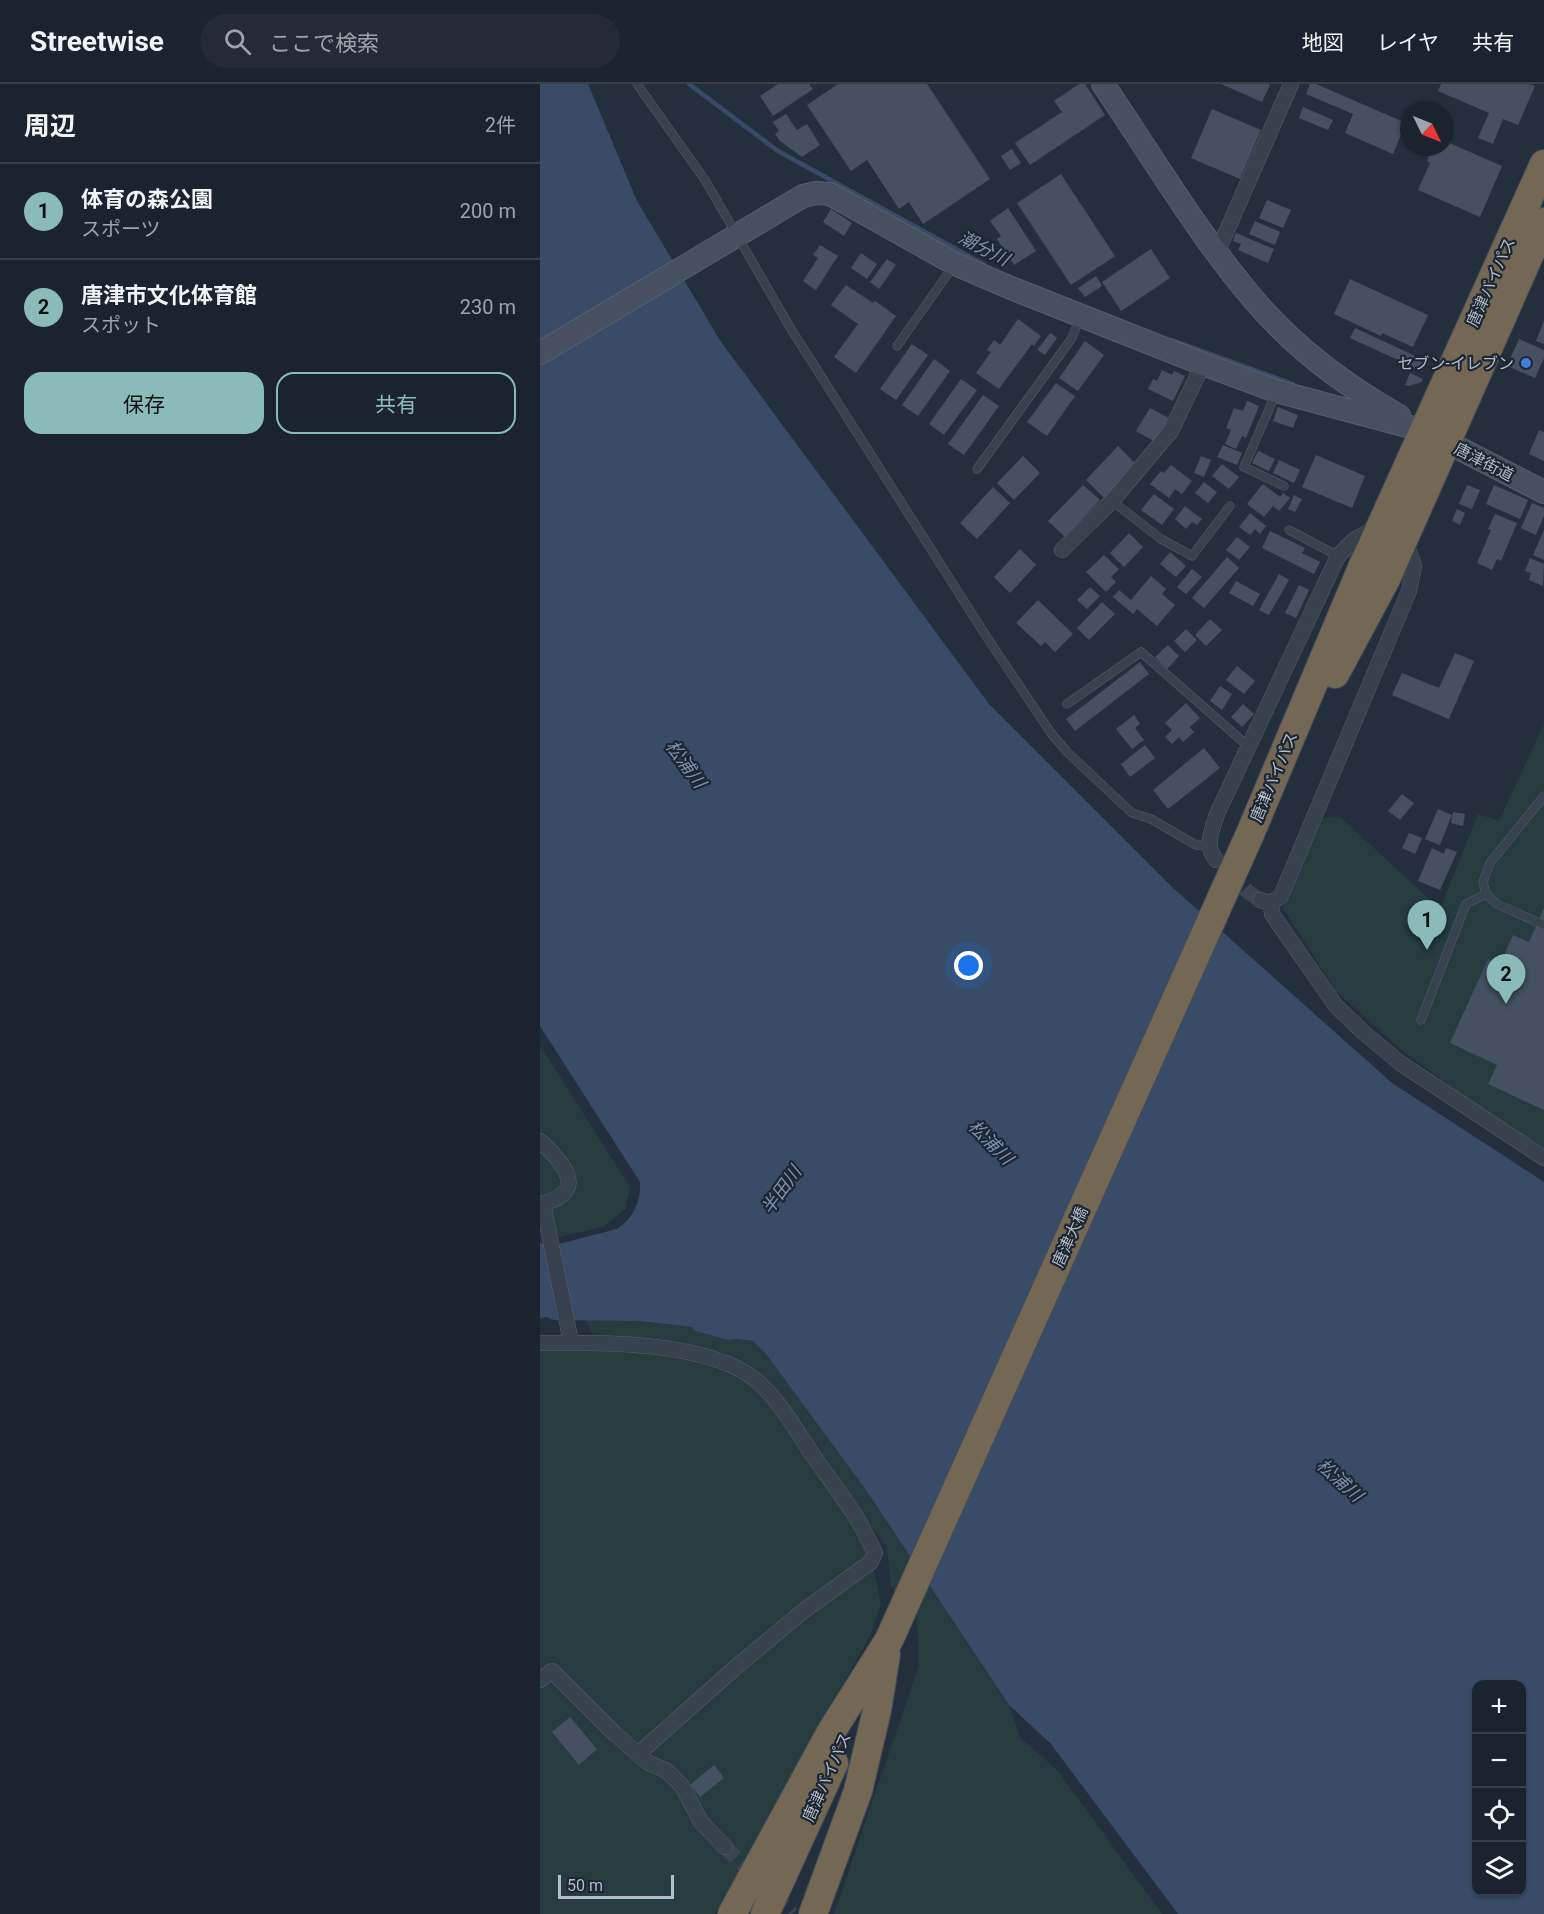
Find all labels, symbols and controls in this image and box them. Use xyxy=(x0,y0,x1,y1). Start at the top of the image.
search box xyxy=(200,14,620,68)
text: Streetwise xyxy=(30,25,164,58)
icon: search xyxy=(221,25,254,58)
text: ここで検索 xyxy=(269,31,379,56)
text: 地図 xyxy=(1302,31,1344,55)
text: レイヤ xyxy=(1377,31,1439,55)
text: 共有 xyxy=(1472,31,1514,55)
north arrow xyxy=(1400,102,1454,156)
text: 周辺 xyxy=(24,111,76,141)
text: 2件 xyxy=(485,113,516,137)
text: 体育の森公園 xyxy=(81,187,213,212)
text: 1 xyxy=(38,199,49,223)
text: 200 m xyxy=(460,199,516,223)
text: スポーツ xyxy=(81,217,161,241)
water label: 潮分川 xyxy=(955,226,1015,271)
street label: 唐津バイパス xyxy=(1463,234,1519,330)
text: 唐津市文化体育館 xyxy=(81,283,257,308)
text: 2 xyxy=(38,295,49,319)
text: 230 m xyxy=(460,295,516,319)
text: スポット xyxy=(81,313,161,337)
place label: セブン-イレブン xyxy=(1398,354,1514,373)
marker: セブン-イレブン xyxy=(1519,356,1533,370)
button: 保存 xyxy=(24,372,264,434)
button: 共有 xyxy=(276,372,516,434)
street label: 唐津街道 xyxy=(1451,439,1517,485)
street label: 唐津バイパス xyxy=(1247,729,1301,825)
water label: 松浦川 xyxy=(662,736,712,794)
pin: 1 xyxy=(1408,900,1446,950)
your location xyxy=(954,951,983,980)
pin: 2 xyxy=(1486,954,1526,1004)
water label: 松浦川 xyxy=(964,1115,1019,1170)
water label: 半田川 xyxy=(757,1160,807,1218)
street label: 唐津大橋 xyxy=(1048,1204,1092,1270)
water label: 松浦川 xyxy=(1313,1454,1369,1507)
map controls xyxy=(1472,1680,1526,1896)
button: + xyxy=(1472,1680,1526,1734)
street label: 唐津バイパス xyxy=(799,1729,855,1825)
button: − xyxy=(1472,1734,1526,1788)
button: locate xyxy=(1472,1788,1526,1842)
button: layers xyxy=(1472,1842,1526,1896)
scale bar xyxy=(558,1872,674,1900)
text: 50 m xyxy=(567,1876,603,1895)

